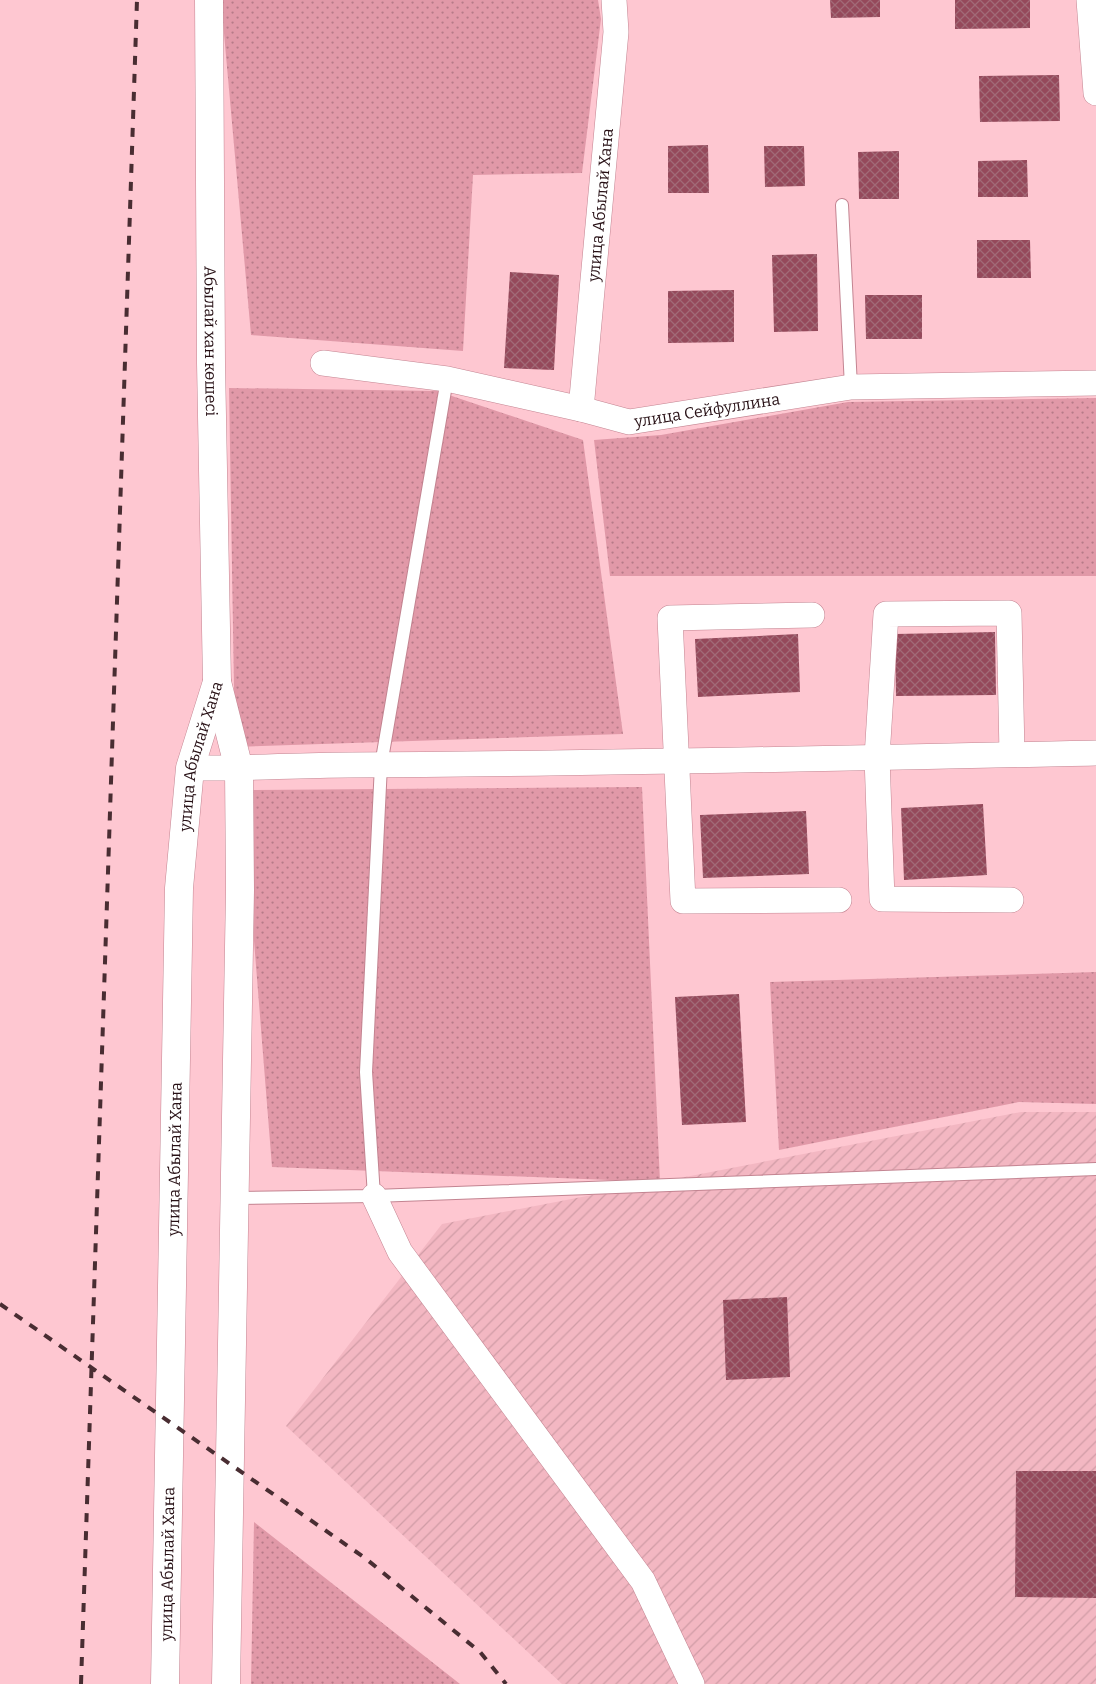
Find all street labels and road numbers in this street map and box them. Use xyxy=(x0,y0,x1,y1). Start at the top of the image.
street label: улица Абылай Хана xyxy=(584,127,617,284)
street label: Абылай хан көшесі xyxy=(200,266,221,416)
street label: улица Сейфуллина xyxy=(632,389,781,431)
street label: улица Абылай Хана xyxy=(175,679,227,833)
street label: улица Абылай Хана xyxy=(164,1082,186,1237)
street label: улица Абылай Хана xyxy=(157,1487,178,1642)

